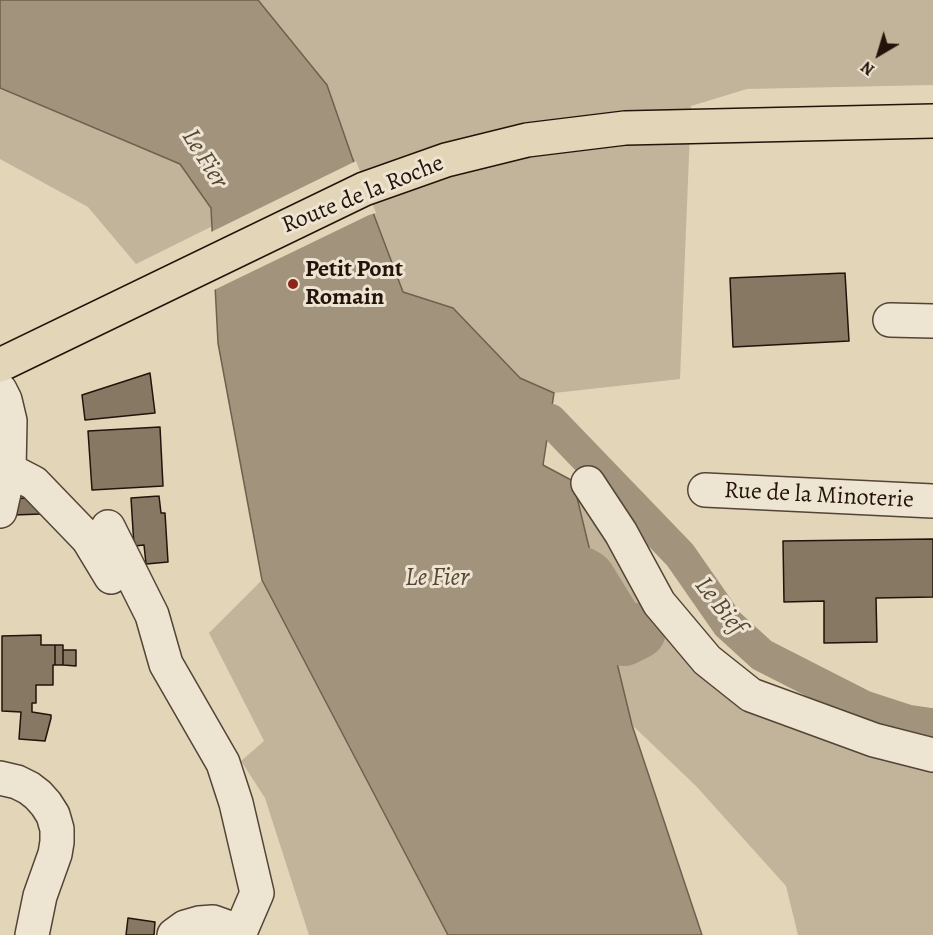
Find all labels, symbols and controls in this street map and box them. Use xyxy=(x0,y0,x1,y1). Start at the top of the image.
north arrow xyxy=(849,24,909,84)
text: N xyxy=(857,56,879,80)
water label: Le Fier xyxy=(174,124,234,194)
street label: Route de la Roche xyxy=(278,149,448,241)
place label: Petit Pont Romain xyxy=(305,256,403,312)
marker: Petit Pont Romain xyxy=(286,277,300,291)
street label: Rue de la Minoterie xyxy=(723,477,915,515)
water label: Le Fier xyxy=(405,563,469,595)
water label: Le Bief xyxy=(687,571,751,641)

